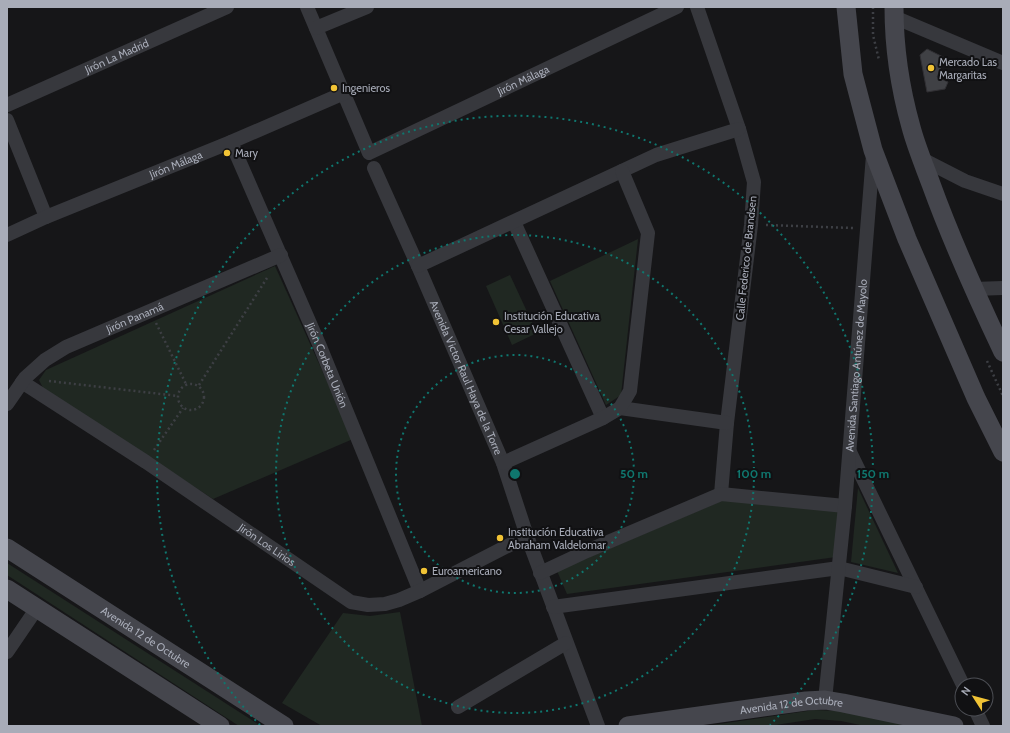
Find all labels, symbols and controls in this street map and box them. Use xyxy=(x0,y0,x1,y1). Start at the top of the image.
street label: Jirón La Madrid xyxy=(82,36,151,77)
place label: Mercado Las Margaritas xyxy=(939,55,997,82)
street label: Jirón Málaga xyxy=(494,61,552,99)
marker: Mercado Las Margaritas xyxy=(926,63,936,73)
place label: Ingenieros xyxy=(342,81,390,95)
marker: Ingenieros xyxy=(329,83,339,93)
place label: Mary xyxy=(235,146,259,160)
street label: Jirón Málaga xyxy=(146,147,205,182)
marker: Mary xyxy=(222,148,232,158)
street label: Calle Federico de Brandsen xyxy=(732,195,760,321)
street label: Avenida Santiago Antúnez de Mayolo xyxy=(842,279,870,452)
street label: Avenida Victor Raul Haya de la Torre xyxy=(427,298,506,457)
street label: Jirón Panamá xyxy=(103,299,166,336)
place label: Institución Educativa Cesar Vallejo xyxy=(504,309,600,336)
marker: Institución Educativa Cesar Vallejo xyxy=(491,317,501,327)
street label: Jirón Corbeta Unión xyxy=(303,319,351,410)
text: 50 m xyxy=(620,466,648,481)
text: 100 m xyxy=(737,466,771,481)
text: 150 m xyxy=(857,466,889,481)
centre of rings xyxy=(508,467,522,481)
street label: Jirón Los Lirios xyxy=(235,520,298,569)
place label: Institución Educativa Abraham Valdelomar xyxy=(508,525,606,552)
marker: Institución Educativa Abraham Valdelomar xyxy=(495,533,505,543)
place label: Euroamericano xyxy=(432,564,502,578)
marker: Euroamericano xyxy=(419,566,429,576)
street label: Avenida 12 de Octubre xyxy=(98,603,194,671)
north arrow xyxy=(954,677,994,717)
text: N xyxy=(958,684,974,698)
street label: Avenida 12 de Octubre xyxy=(739,693,844,717)

